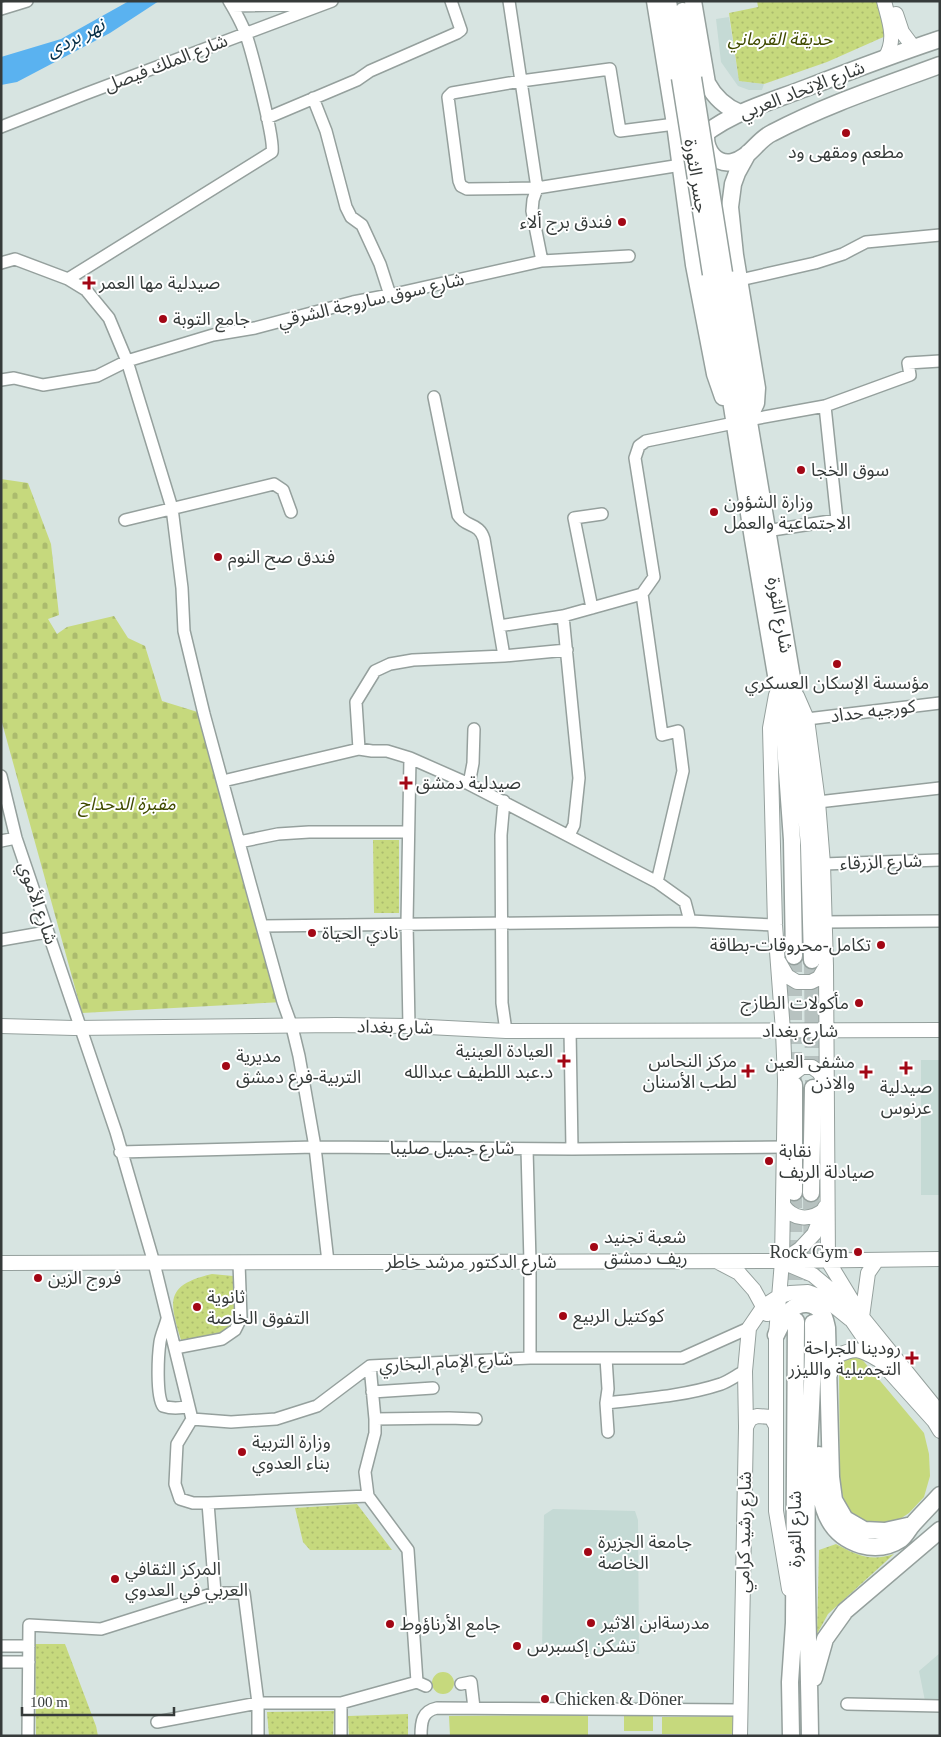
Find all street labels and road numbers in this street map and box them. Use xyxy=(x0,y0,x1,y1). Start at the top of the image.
street label: شارع الملك فيصل xyxy=(102,30,232,99)
street label: شارع الإتحاد العربي xyxy=(737,57,869,127)
street label: جسر الثورة xyxy=(679,137,712,215)
street label: شارع سوق ساروجة الشرقي xyxy=(276,269,467,335)
street label: شارع الثورة xyxy=(760,575,797,655)
street label: كورجيه حداد xyxy=(829,696,917,727)
street label: شارع الزرقاء xyxy=(839,851,923,877)
street label: شارع الأموي xyxy=(11,859,61,948)
street label: شارع بغداد xyxy=(357,1016,433,1042)
street label: شارع بغداد xyxy=(762,1021,838,1045)
street label: شارع جميل صليبا xyxy=(390,1138,514,1162)
street label: شارع الدكتور مرشد خاطر xyxy=(384,1252,557,1276)
street label: شارع الإمام البخاري xyxy=(378,1348,514,1379)
street label: شارع رشيد كرامي xyxy=(733,1471,759,1593)
street label: شارع الثورة xyxy=(785,1491,809,1567)

